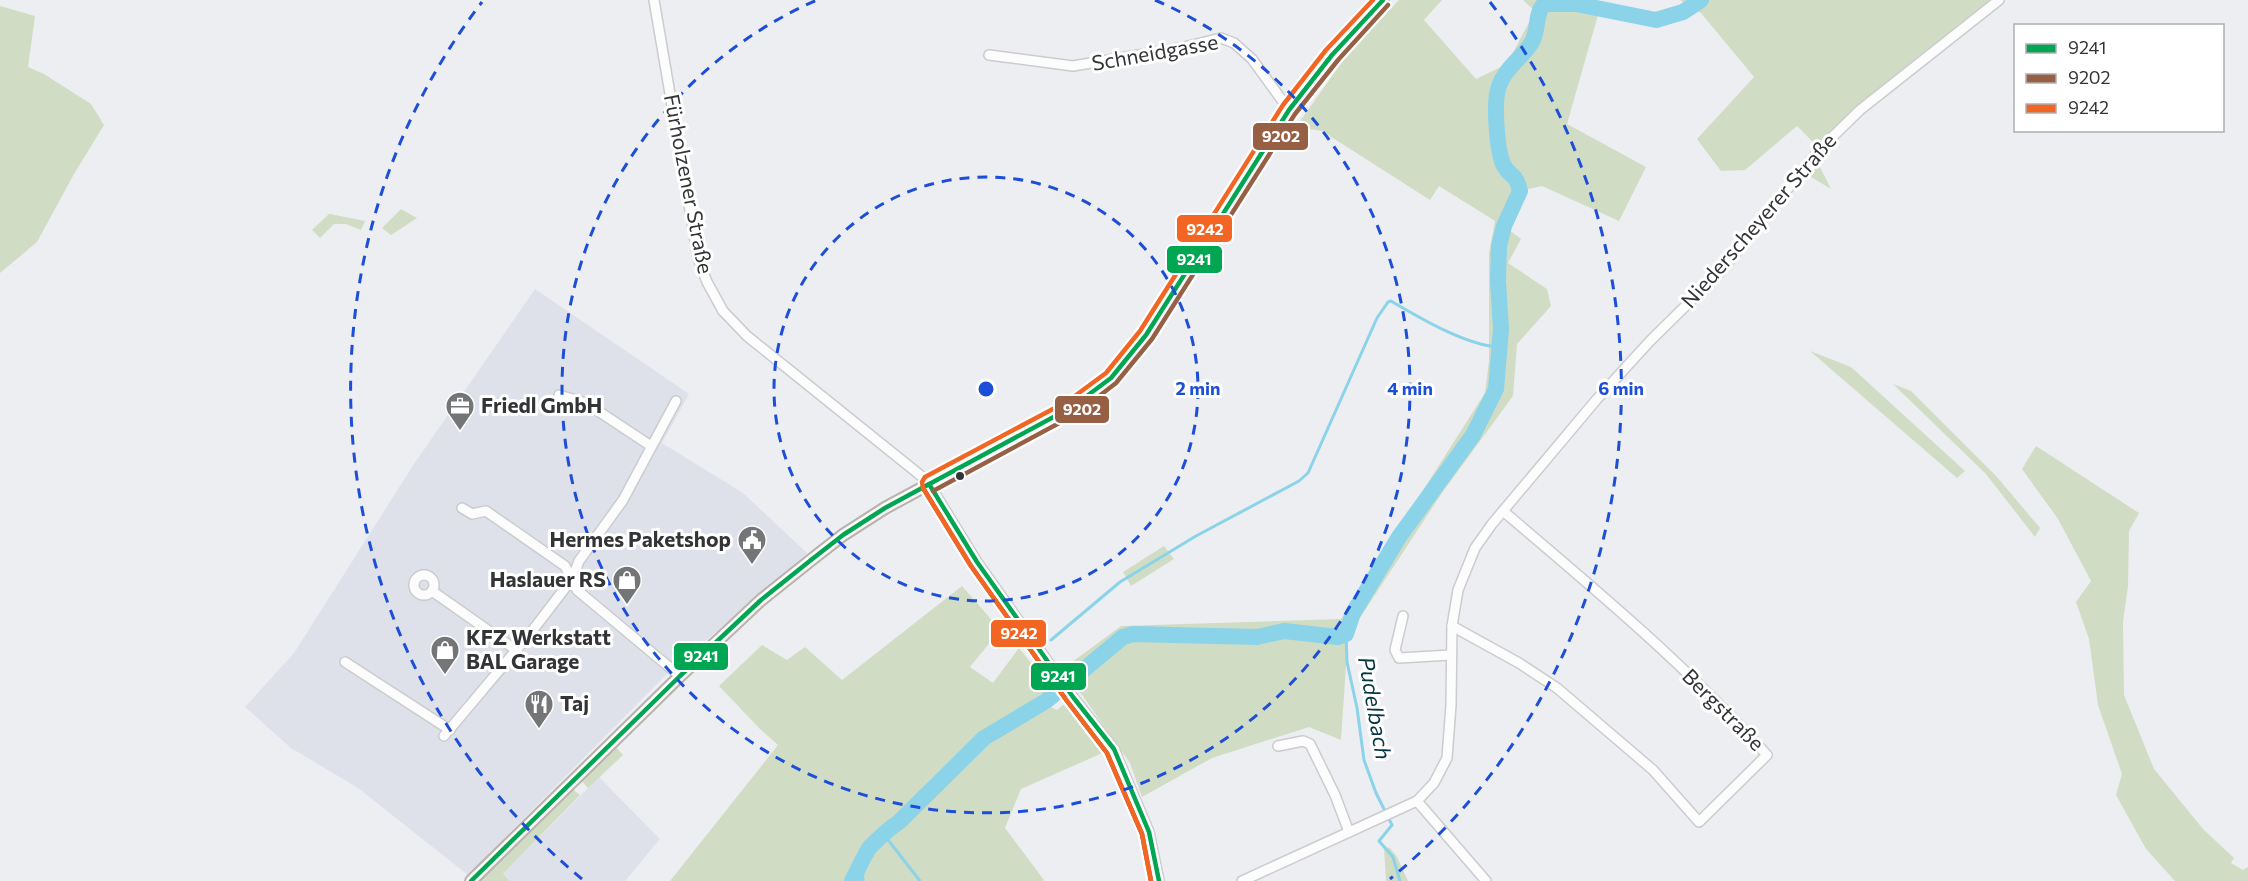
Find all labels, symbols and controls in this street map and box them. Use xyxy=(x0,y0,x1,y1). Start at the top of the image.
legend xyxy=(2014,24,2224,132)
street label: Schneidgasse xyxy=(1090,28,1220,75)
text: 9241 xyxy=(2068,36,2107,58)
text: 9202 xyxy=(2068,66,2111,88)
street label: Fürholzener Straße xyxy=(660,92,719,276)
text: 9242 xyxy=(2068,96,2109,118)
line badge: 9202 xyxy=(1252,122,1309,151)
text: 9202 xyxy=(1262,126,1300,145)
street label: Niederscheyerer Straße xyxy=(1675,128,1840,312)
line badge: 9242 xyxy=(1176,214,1233,243)
text: 9242 xyxy=(1186,219,1224,238)
line badge: 9241 xyxy=(1166,245,1223,274)
text: 9241 xyxy=(1176,249,1212,268)
text: 2 min xyxy=(1176,377,1220,399)
text: 4 min xyxy=(1387,377,1433,399)
text: 6 min xyxy=(1598,377,1644,399)
centre of rings xyxy=(976,379,996,399)
office icon: Friedl GmbH xyxy=(444,390,476,432)
place label: Friedl GmbH xyxy=(481,392,602,417)
line badge: 9202 xyxy=(1054,395,1110,424)
text: 9202 xyxy=(1063,399,1101,418)
unlabelled marker xyxy=(954,470,966,482)
public building icon: Hermes Paketshop xyxy=(736,524,768,566)
place label: Hermes Paketshop xyxy=(549,526,731,551)
shop icon: Haslauer RS xyxy=(611,564,643,606)
place label: Haslauer RS xyxy=(490,566,606,591)
line badge: 9242 xyxy=(990,619,1047,648)
text: 9242 xyxy=(1000,623,1038,642)
place label: KFZ Werkstatt BAL Garage xyxy=(466,624,611,673)
shop icon: KFZ Werkstatt BAL Garage xyxy=(429,634,461,676)
line badge: 9241 xyxy=(673,642,729,671)
text: 9241 xyxy=(683,646,719,665)
water label: Pudelbach xyxy=(1353,654,1398,761)
line badge: 9241 xyxy=(1030,662,1087,691)
street label: Bergstraße xyxy=(1678,663,1770,755)
text: 9241 xyxy=(1040,666,1076,685)
restaurant icon: Taj xyxy=(523,688,555,730)
place label: Taj xyxy=(560,690,589,715)

